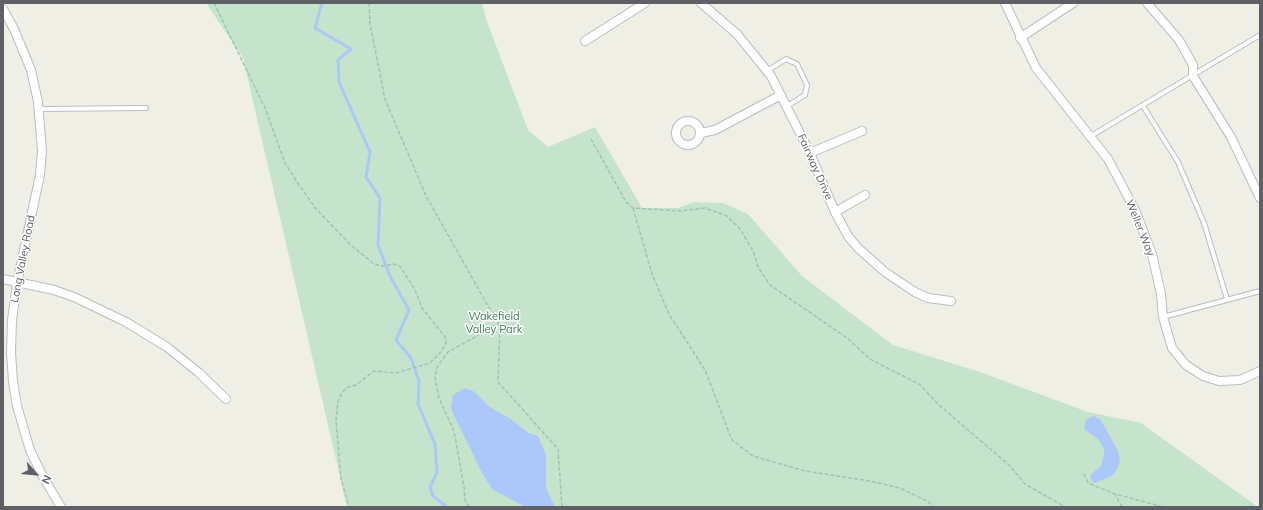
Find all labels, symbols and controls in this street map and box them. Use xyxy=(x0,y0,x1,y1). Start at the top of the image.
street label: Fairway Drive xyxy=(795,132,835,202)
street label: Weller Way xyxy=(1123,198,1157,258)
street label: Long Valley Road xyxy=(8,214,38,304)
park label: Wakefield Valley Park xyxy=(466,310,522,336)
north arrow xyxy=(16,454,56,494)
text: N xyxy=(39,473,55,486)

